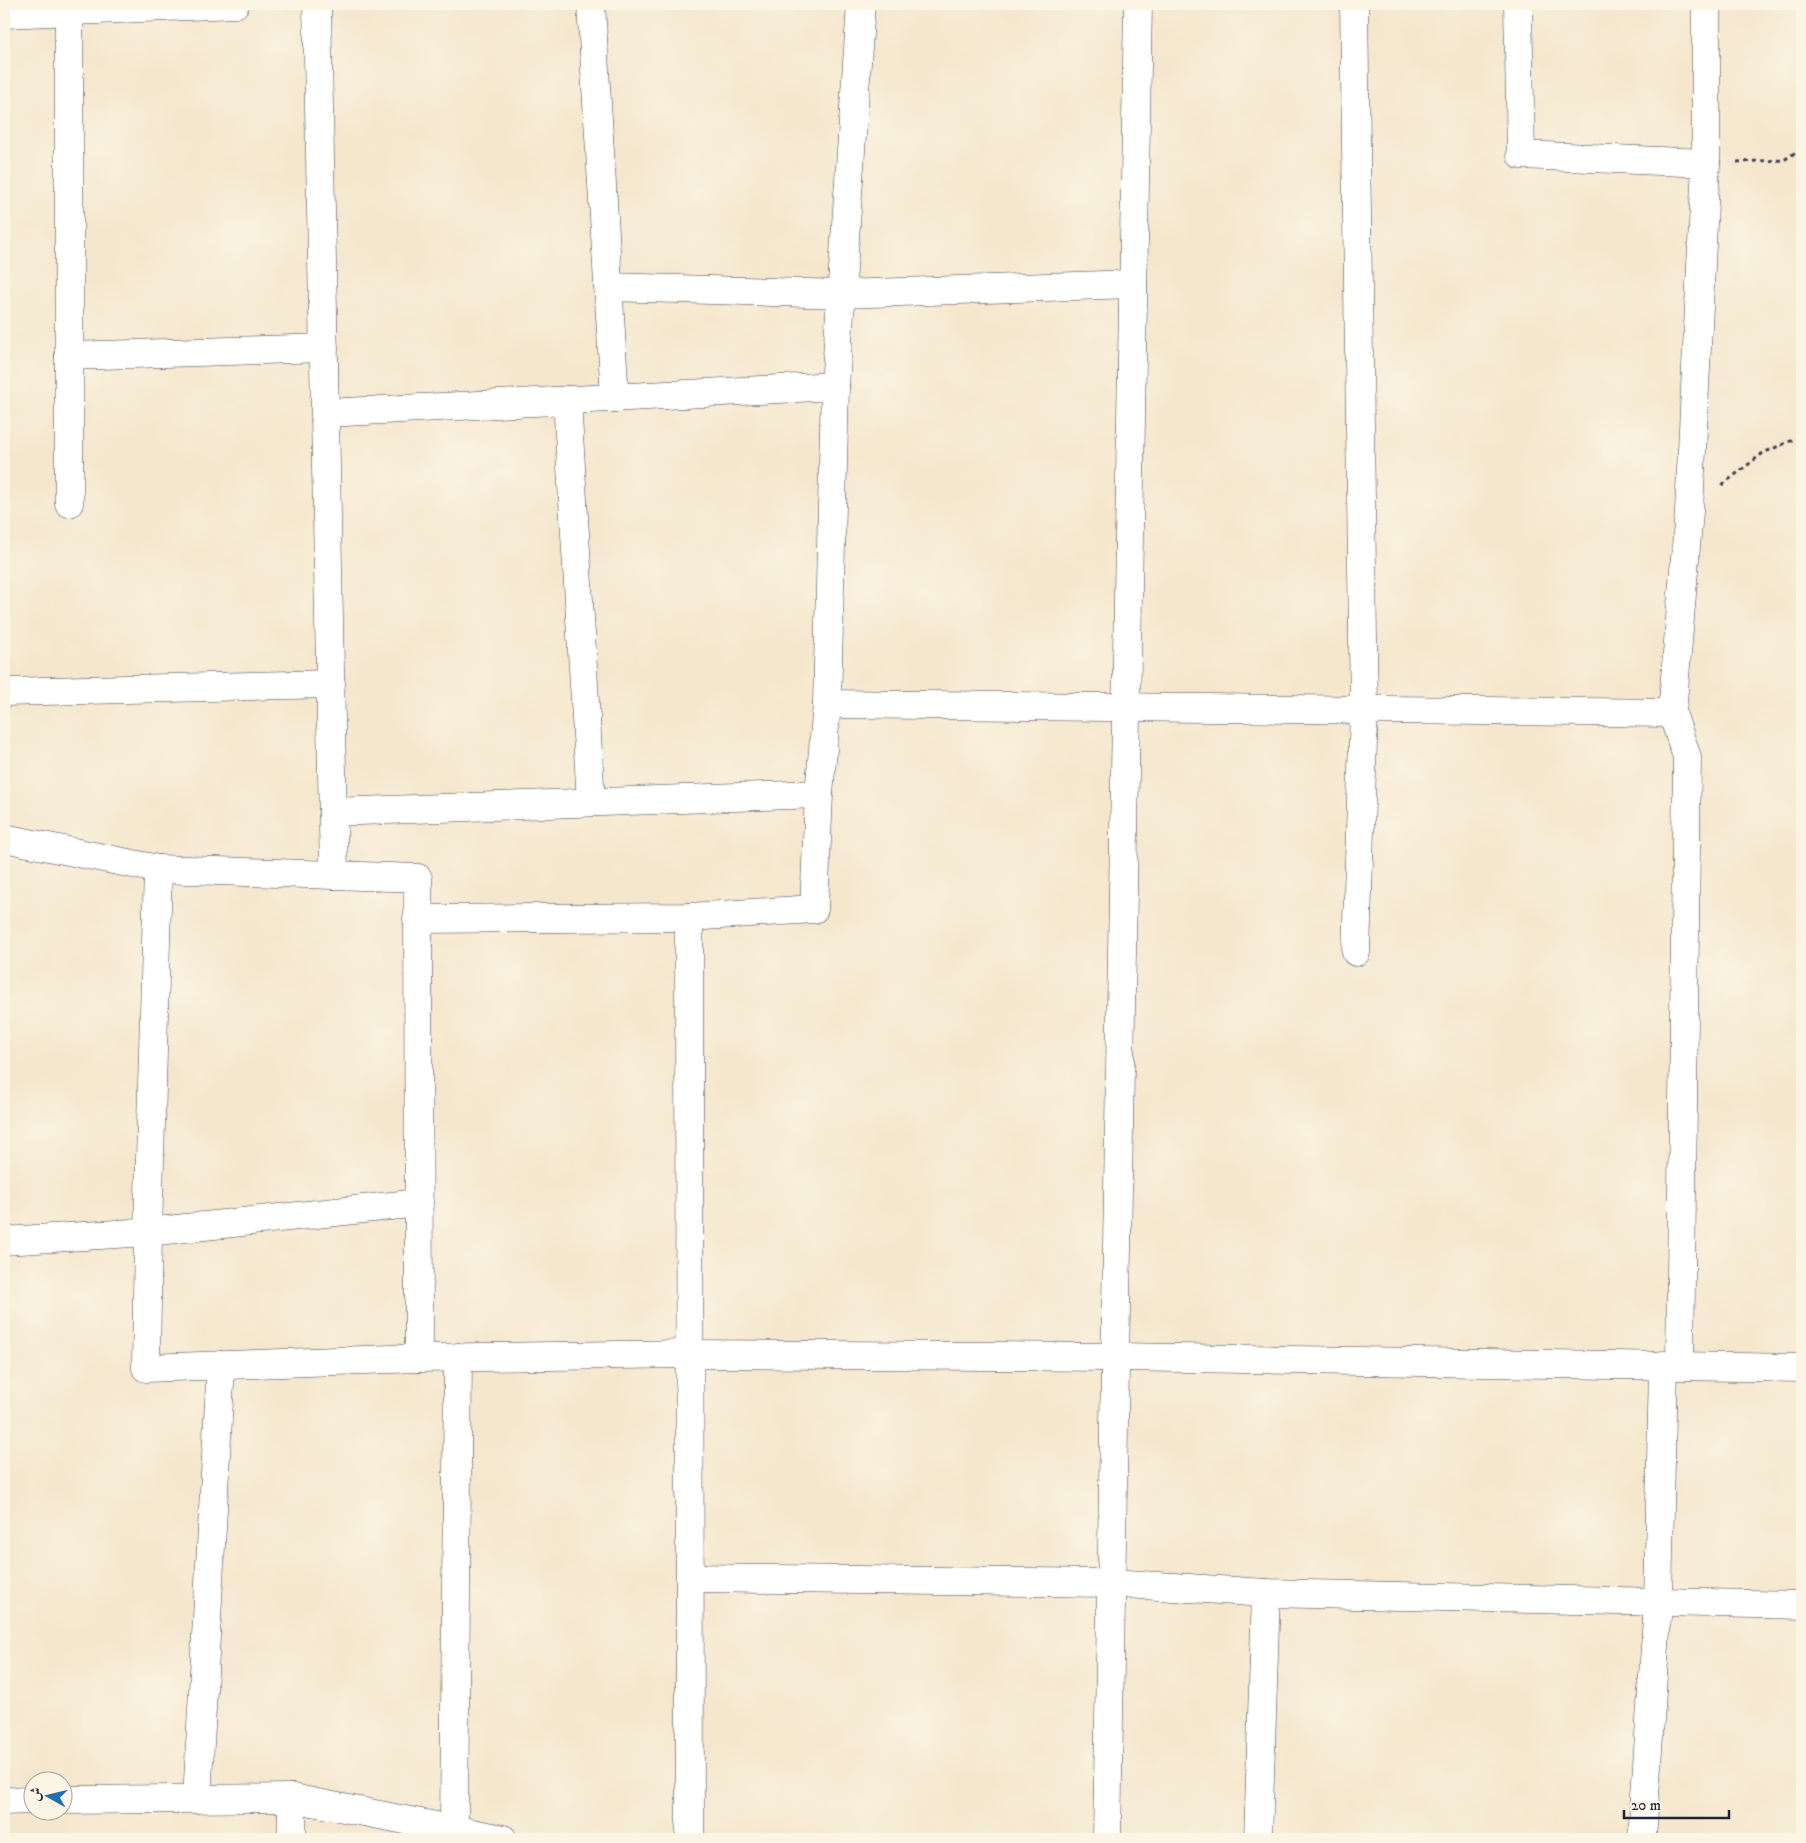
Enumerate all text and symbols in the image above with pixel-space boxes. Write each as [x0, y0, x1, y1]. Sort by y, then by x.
north arrow [22, 1770, 72, 1820]
text: ش [26, 1786, 46, 1802]
scale bar [1624, 1788, 1728, 1820]
text: 20 m [1631, 1796, 1661, 1815]

